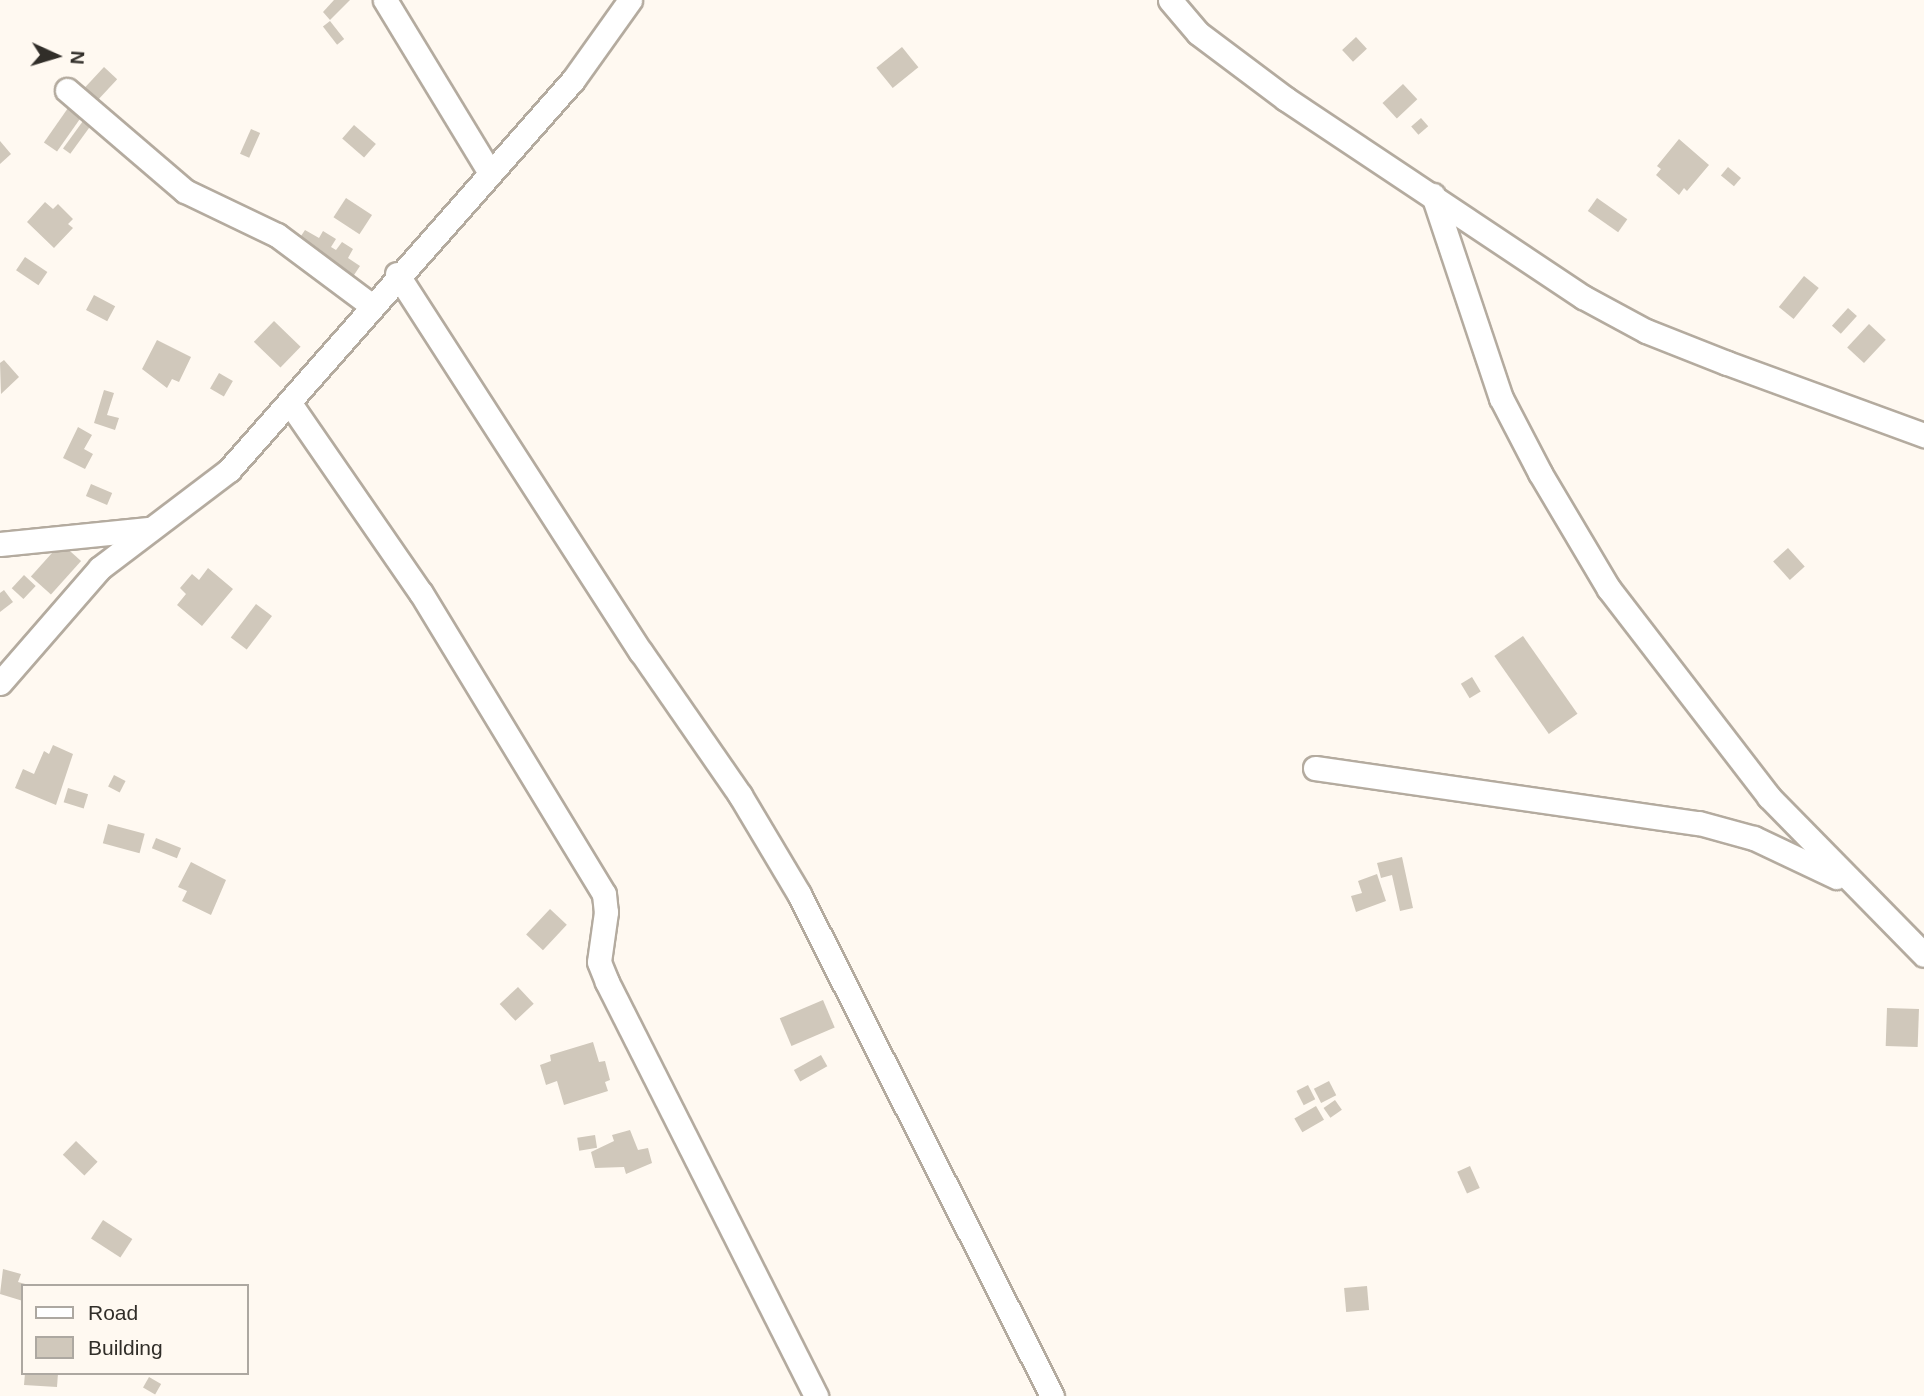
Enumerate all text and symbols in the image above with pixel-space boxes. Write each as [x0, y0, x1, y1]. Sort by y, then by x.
north arrow [21, 21, 91, 91]
text: N [66, 50, 88, 65]
legend [21, 1284, 248, 1375]
text: Road [88, 1301, 138, 1324]
text: Building [88, 1336, 163, 1359]

